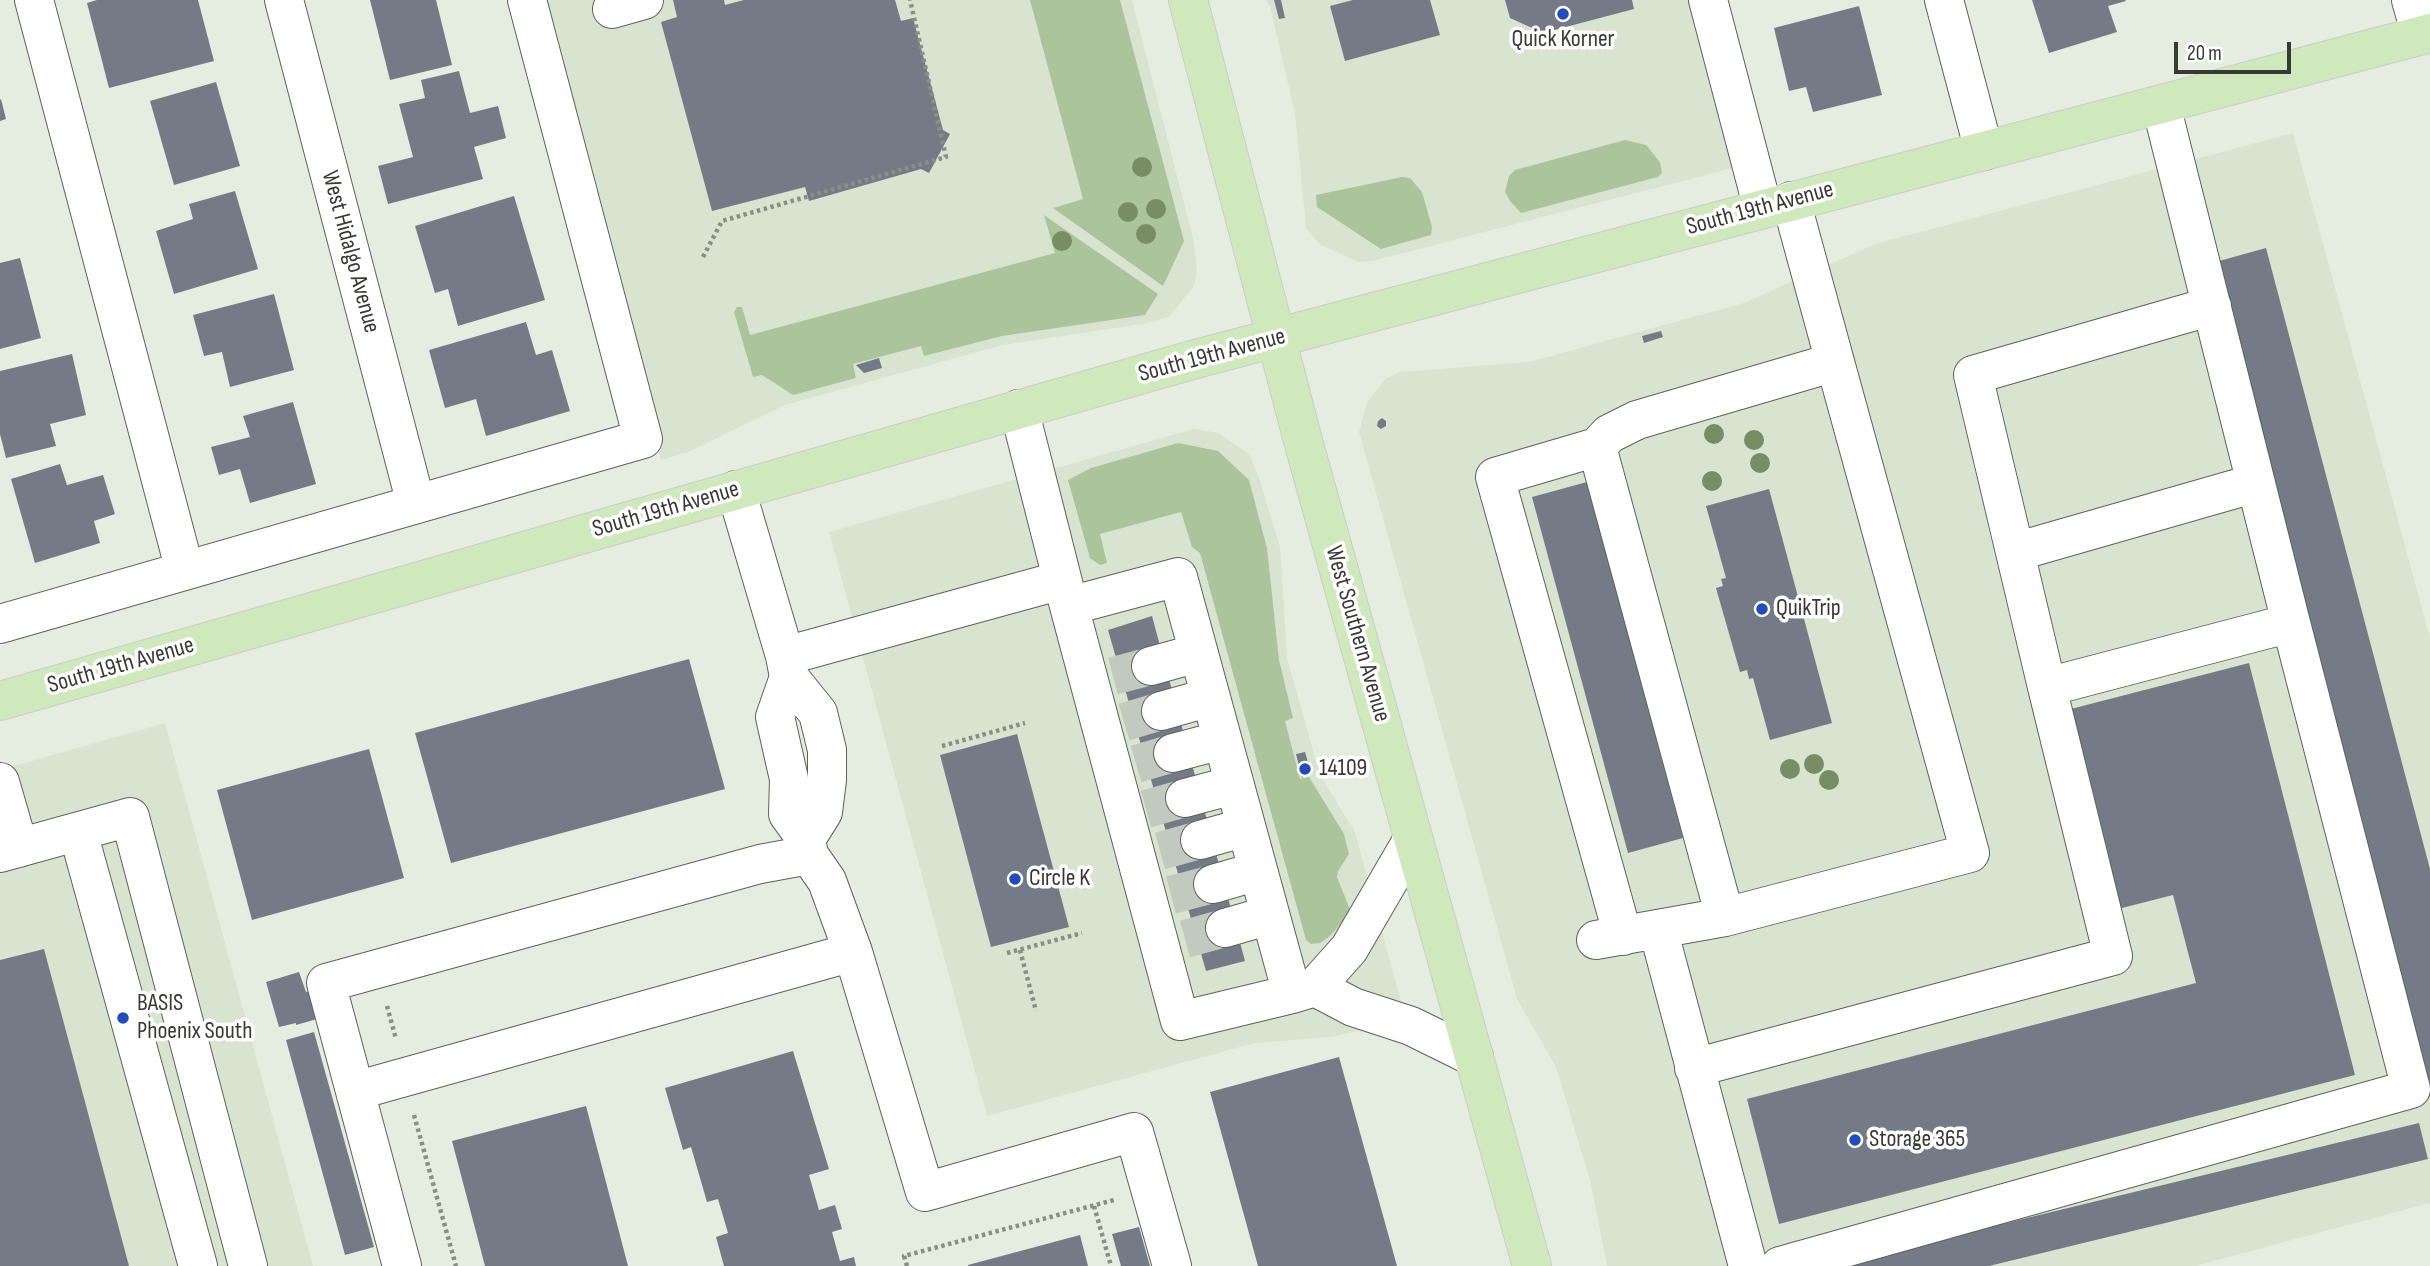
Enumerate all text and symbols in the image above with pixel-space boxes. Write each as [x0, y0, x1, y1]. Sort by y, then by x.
marker: Quick Korner [1555, 6, 1571, 22]
place label: Quick Korner [1511, 26, 1615, 54]
scale bar [2178, 28, 2295, 72]
text: 20 m [2187, 41, 2222, 66]
street label: West Hidalgo Avenue [314, 168, 386, 336]
street label: South 19th Avenue [1683, 176, 1837, 242]
street label: South 19th Avenue [1135, 323, 1289, 389]
street label: South 19th Avenue [589, 475, 743, 545]
street label: West Southern Avenue [1318, 543, 1396, 725]
place label: QuikTrip [1776, 595, 1841, 623]
marker: QuikTrip [1754, 601, 1770, 617]
street label: South 19th Avenue [44, 631, 198, 701]
place label: 14109 [1319, 755, 1367, 783]
marker: 14109 [1297, 761, 1313, 777]
place label: Circle K [1029, 865, 1090, 893]
marker: Circle K [1007, 871, 1023, 887]
place label: BASIS Phoenix South [137, 990, 252, 1046]
marker: BASIS Phoenix South [115, 1010, 131, 1026]
place label: Storage 365 [1869, 1126, 1965, 1154]
marker: Storage 365 [1847, 1132, 1863, 1148]

